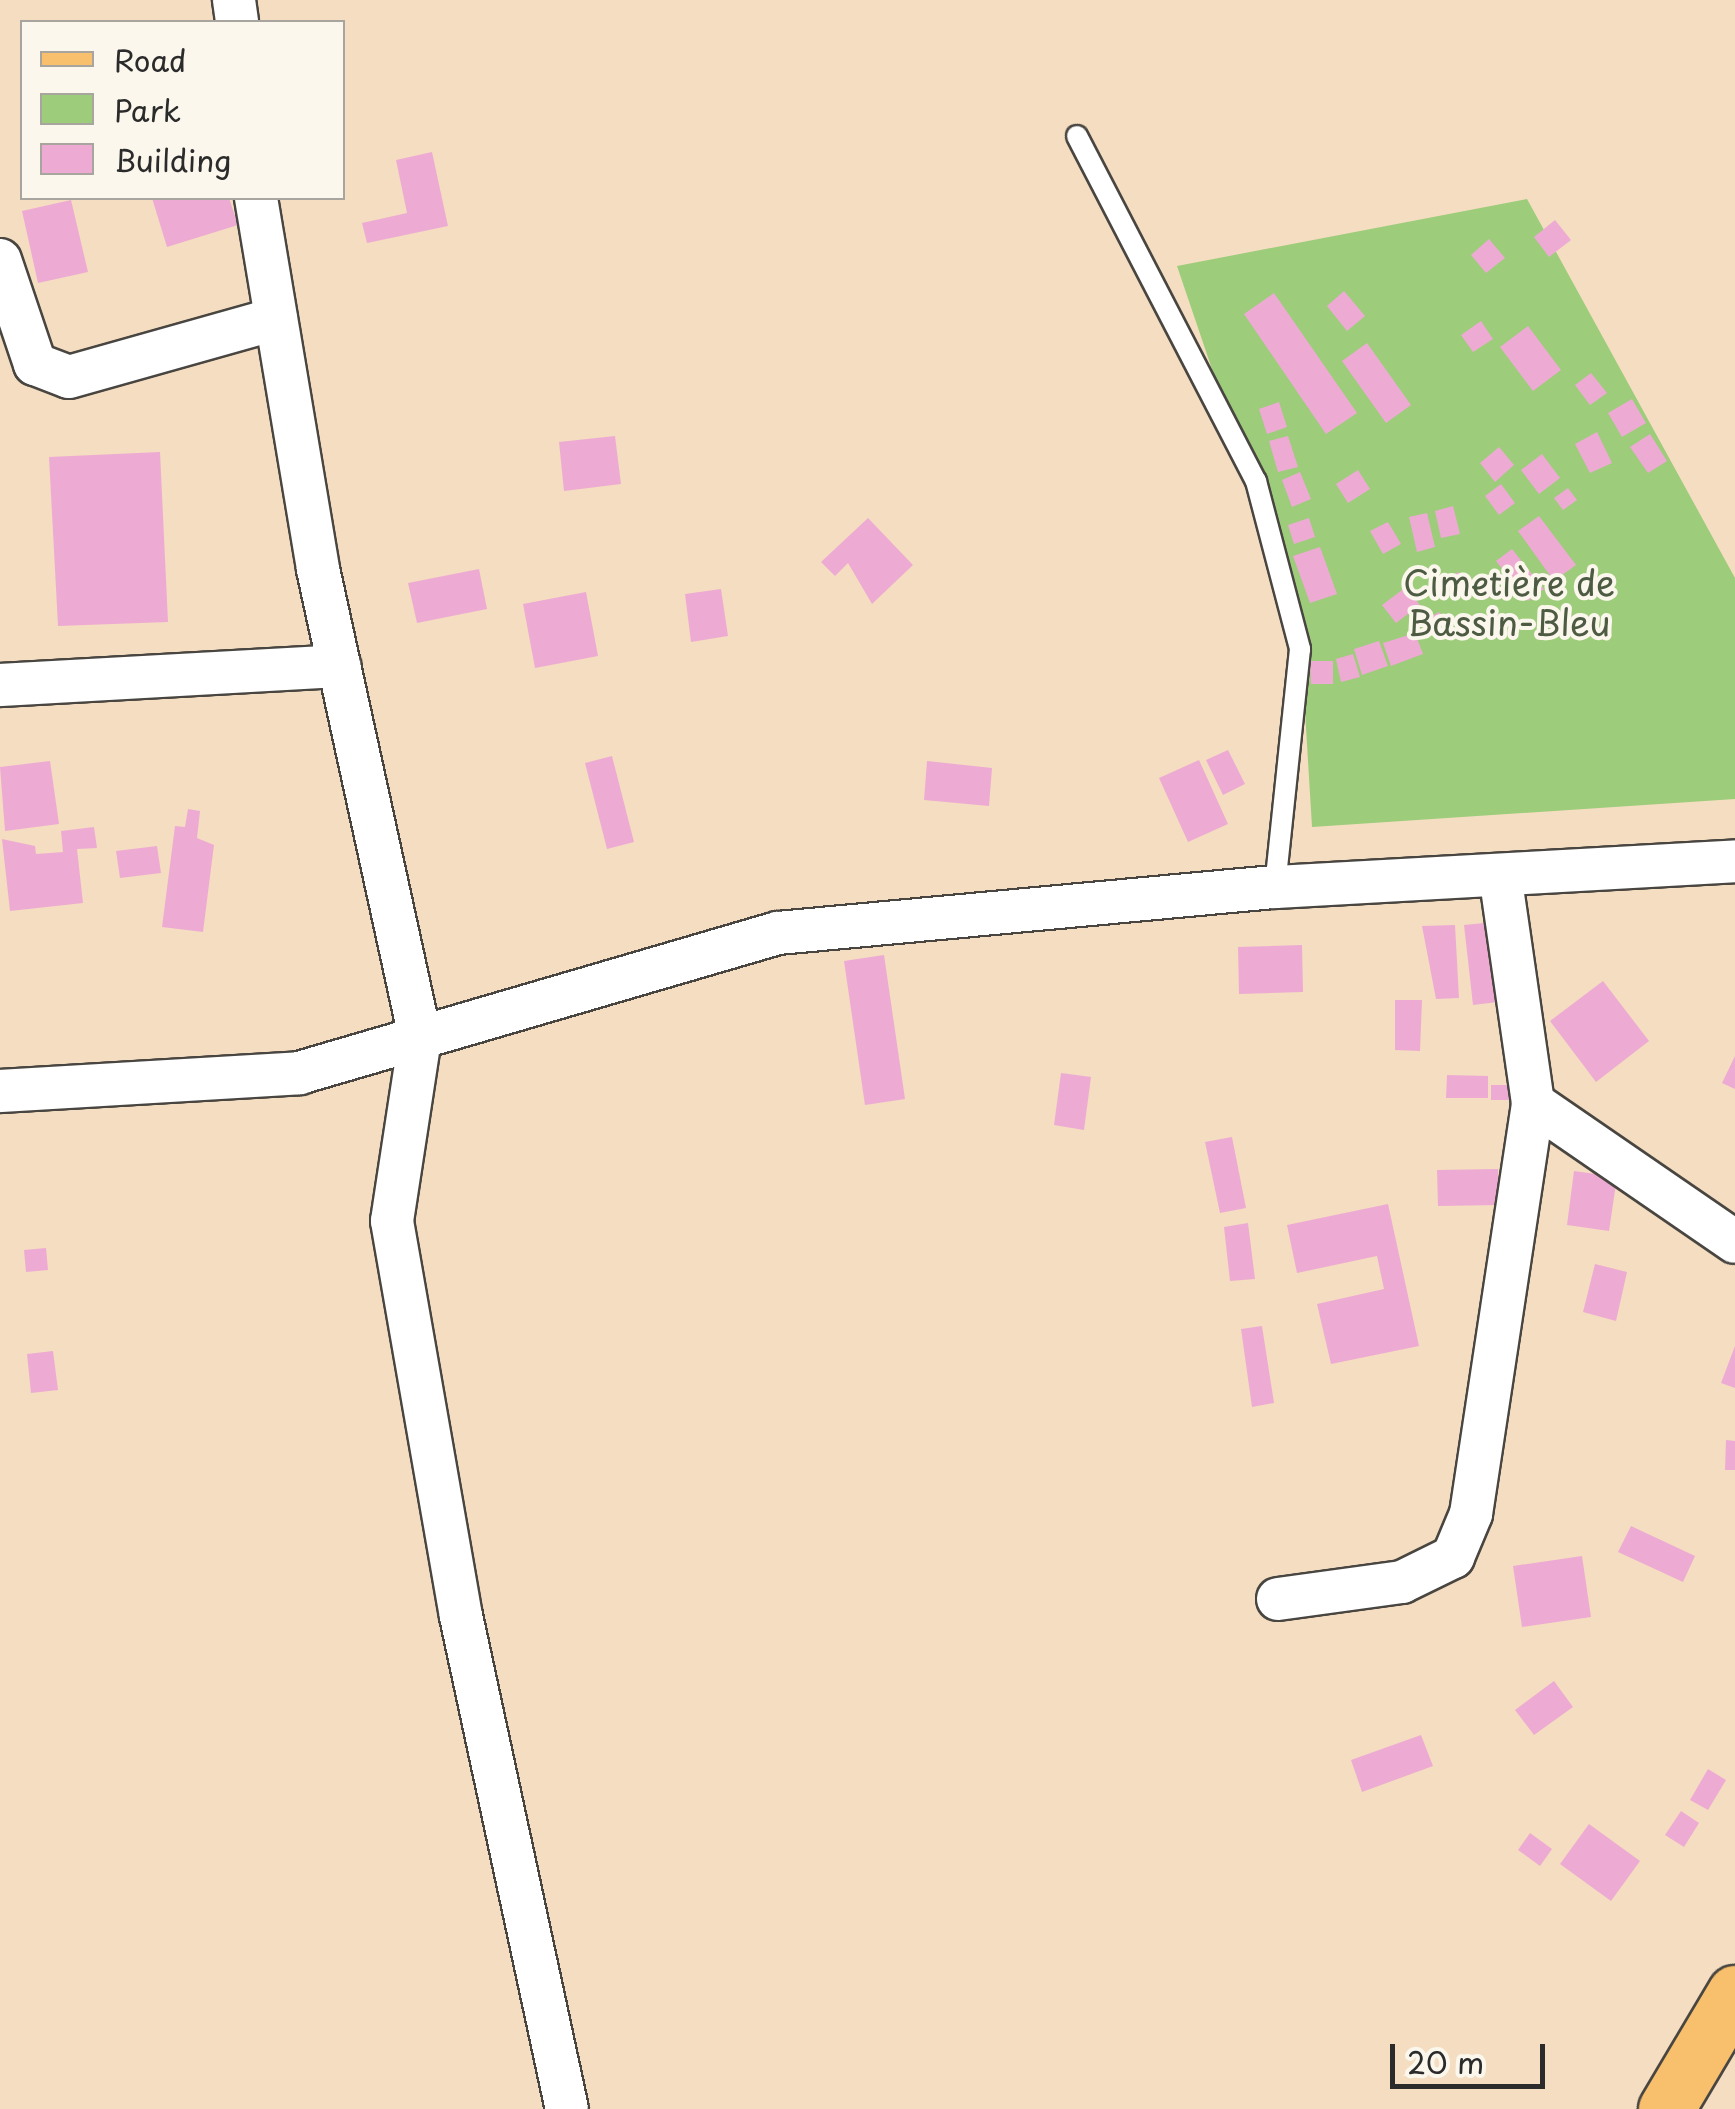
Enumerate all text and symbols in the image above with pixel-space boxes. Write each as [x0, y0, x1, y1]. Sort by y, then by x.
legend [20, 20, 345, 200]
text: Road [114, 37, 187, 82]
text: Park [114, 87, 181, 132]
text: Building [114, 137, 231, 182]
park label: Cimetière de Bassin-Bleu [1403, 561, 1615, 643]
scale bar [1395, 2024, 1550, 2086]
text: 20 m [1407, 2039, 1484, 2084]

